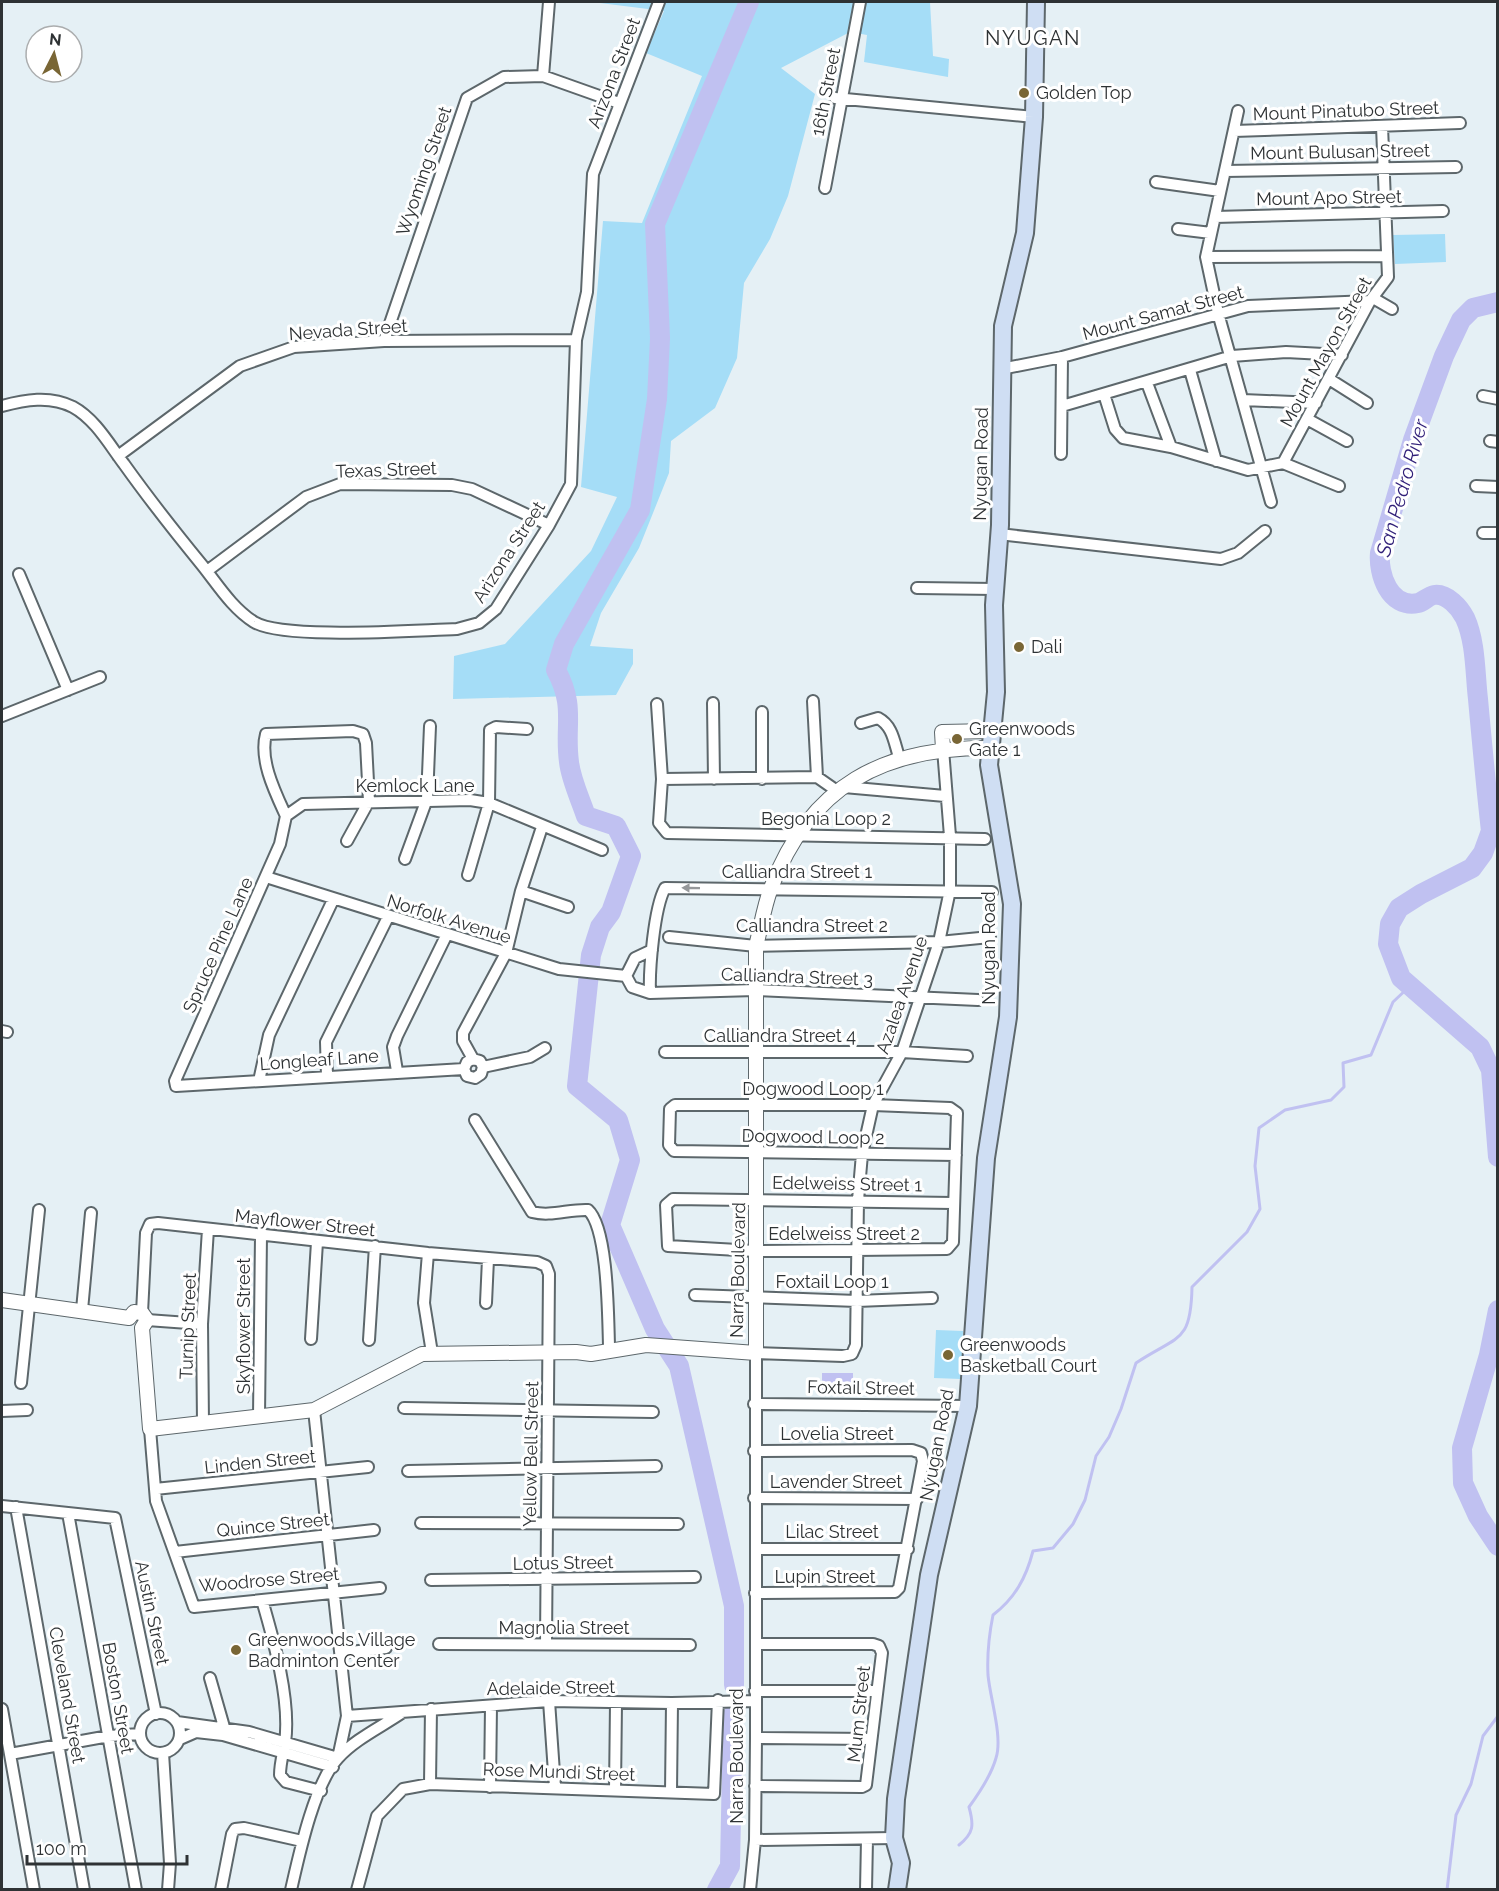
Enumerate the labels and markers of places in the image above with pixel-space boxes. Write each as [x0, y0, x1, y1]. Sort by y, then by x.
place label: Golden Top [1036, 82, 1132, 103]
marker: Golden Top [1017, 86, 1031, 100]
place label: Dali [1031, 636, 1062, 657]
marker: Dali [1012, 640, 1026, 654]
place label: Greenwoods Gate 1 [969, 718, 1075, 760]
marker: Greenwoods Gate 1 [950, 732, 964, 746]
place label: Greenwoods Basketball Court [960, 1334, 1097, 1376]
marker: Greenwoods Basketball Court [941, 1348, 955, 1362]
place label: Greenwoods Village Badminton Center [248, 1629, 416, 1671]
marker: Greenwoods Village Badminton Center [229, 1643, 243, 1657]

